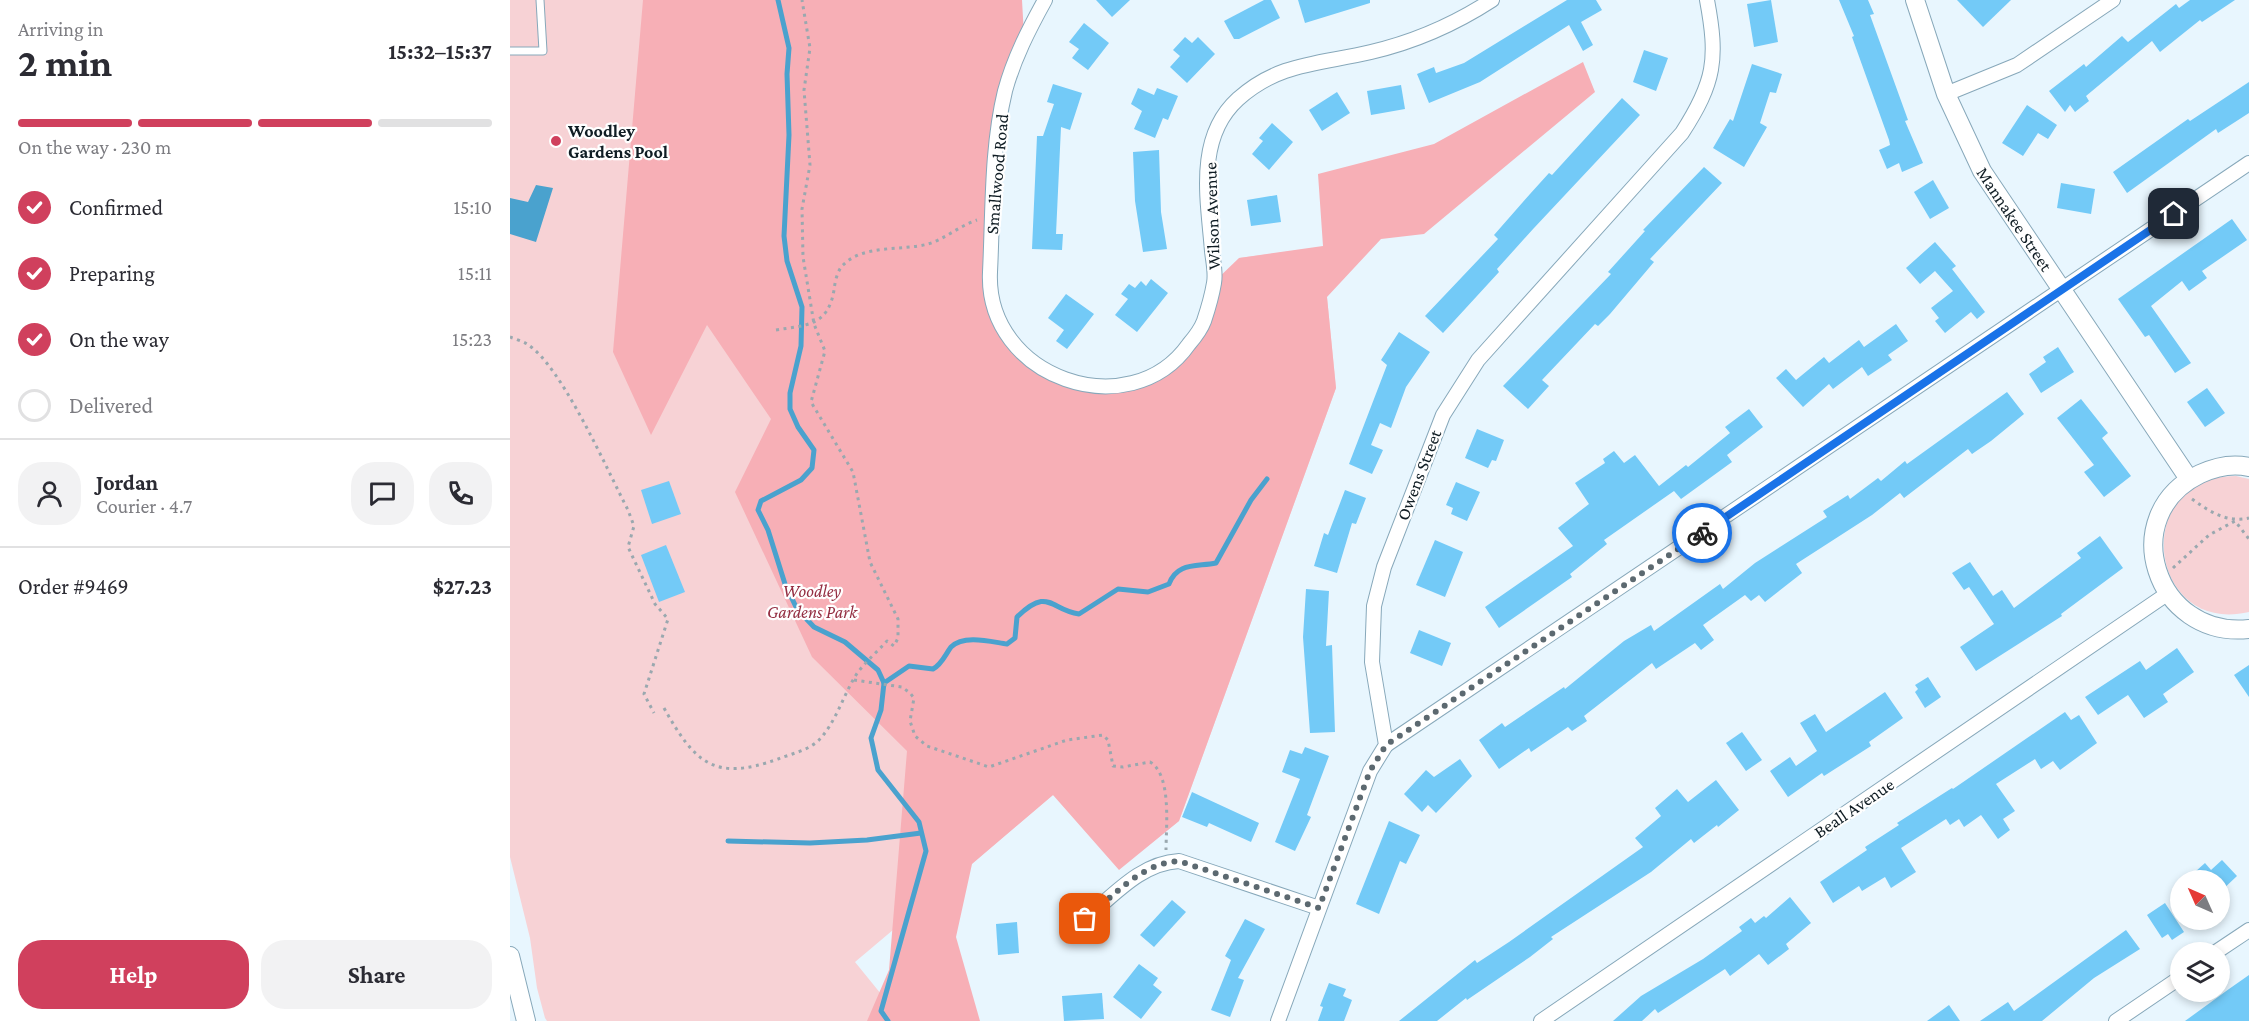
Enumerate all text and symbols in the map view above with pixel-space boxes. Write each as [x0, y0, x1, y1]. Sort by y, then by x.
text: Arriving in [18, 18, 103, 40]
text: 15:32–15:37 [388, 39, 492, 64]
text: 2 min [18, 41, 112, 84]
street label: Smallwood Road [982, 112, 1012, 235]
place label: Woodley Gardens Pool [567, 121, 668, 162]
marker: Woodley Gardens Pool [549, 134, 563, 148]
text: On the way · 230 m [18, 136, 171, 158]
street label: Wilson Avenue [1200, 162, 1224, 270]
street label: Mannakee Street [1972, 163, 2057, 276]
pin [2148, 188, 2199, 239]
icon: check [18, 191, 51, 224]
text: Confirmed [69, 195, 163, 220]
text: 15:10 [453, 196, 492, 218]
icon: home [2157, 197, 2190, 230]
icon: check [18, 257, 51, 290]
text: Preparing [69, 261, 155, 286]
text: 15:11 [458, 262, 492, 284]
icon: check [18, 323, 51, 356]
text: On the way [69, 327, 169, 352]
text: 15:23 [452, 328, 492, 350]
text: Delivered [69, 393, 153, 418]
street label: Owens Street [1393, 426, 1446, 523]
button: person [18, 462, 81, 525]
button: chat [351, 462, 414, 525]
button: phone [429, 462, 492, 525]
text: Jordan [96, 470, 158, 495]
text: Courier · 4.7 [96, 495, 192, 517]
courier [1672, 503, 1732, 563]
icon: bike [1686, 517, 1719, 550]
text: Order #9469 [18, 574, 129, 599]
text: $27.23 [433, 574, 492, 599]
park label: Woodley Gardens Park [767, 581, 858, 622]
street label: Beall Avenue [1810, 774, 1898, 842]
north arrow [2170, 870, 2230, 930]
map controls [2170, 870, 2230, 1002]
pin [1059, 893, 1110, 944]
icon: bag [1068, 902, 1101, 935]
button: Help [18, 940, 249, 1009]
button: Share [261, 940, 492, 1009]
button: layers [2170, 942, 2230, 1002]

